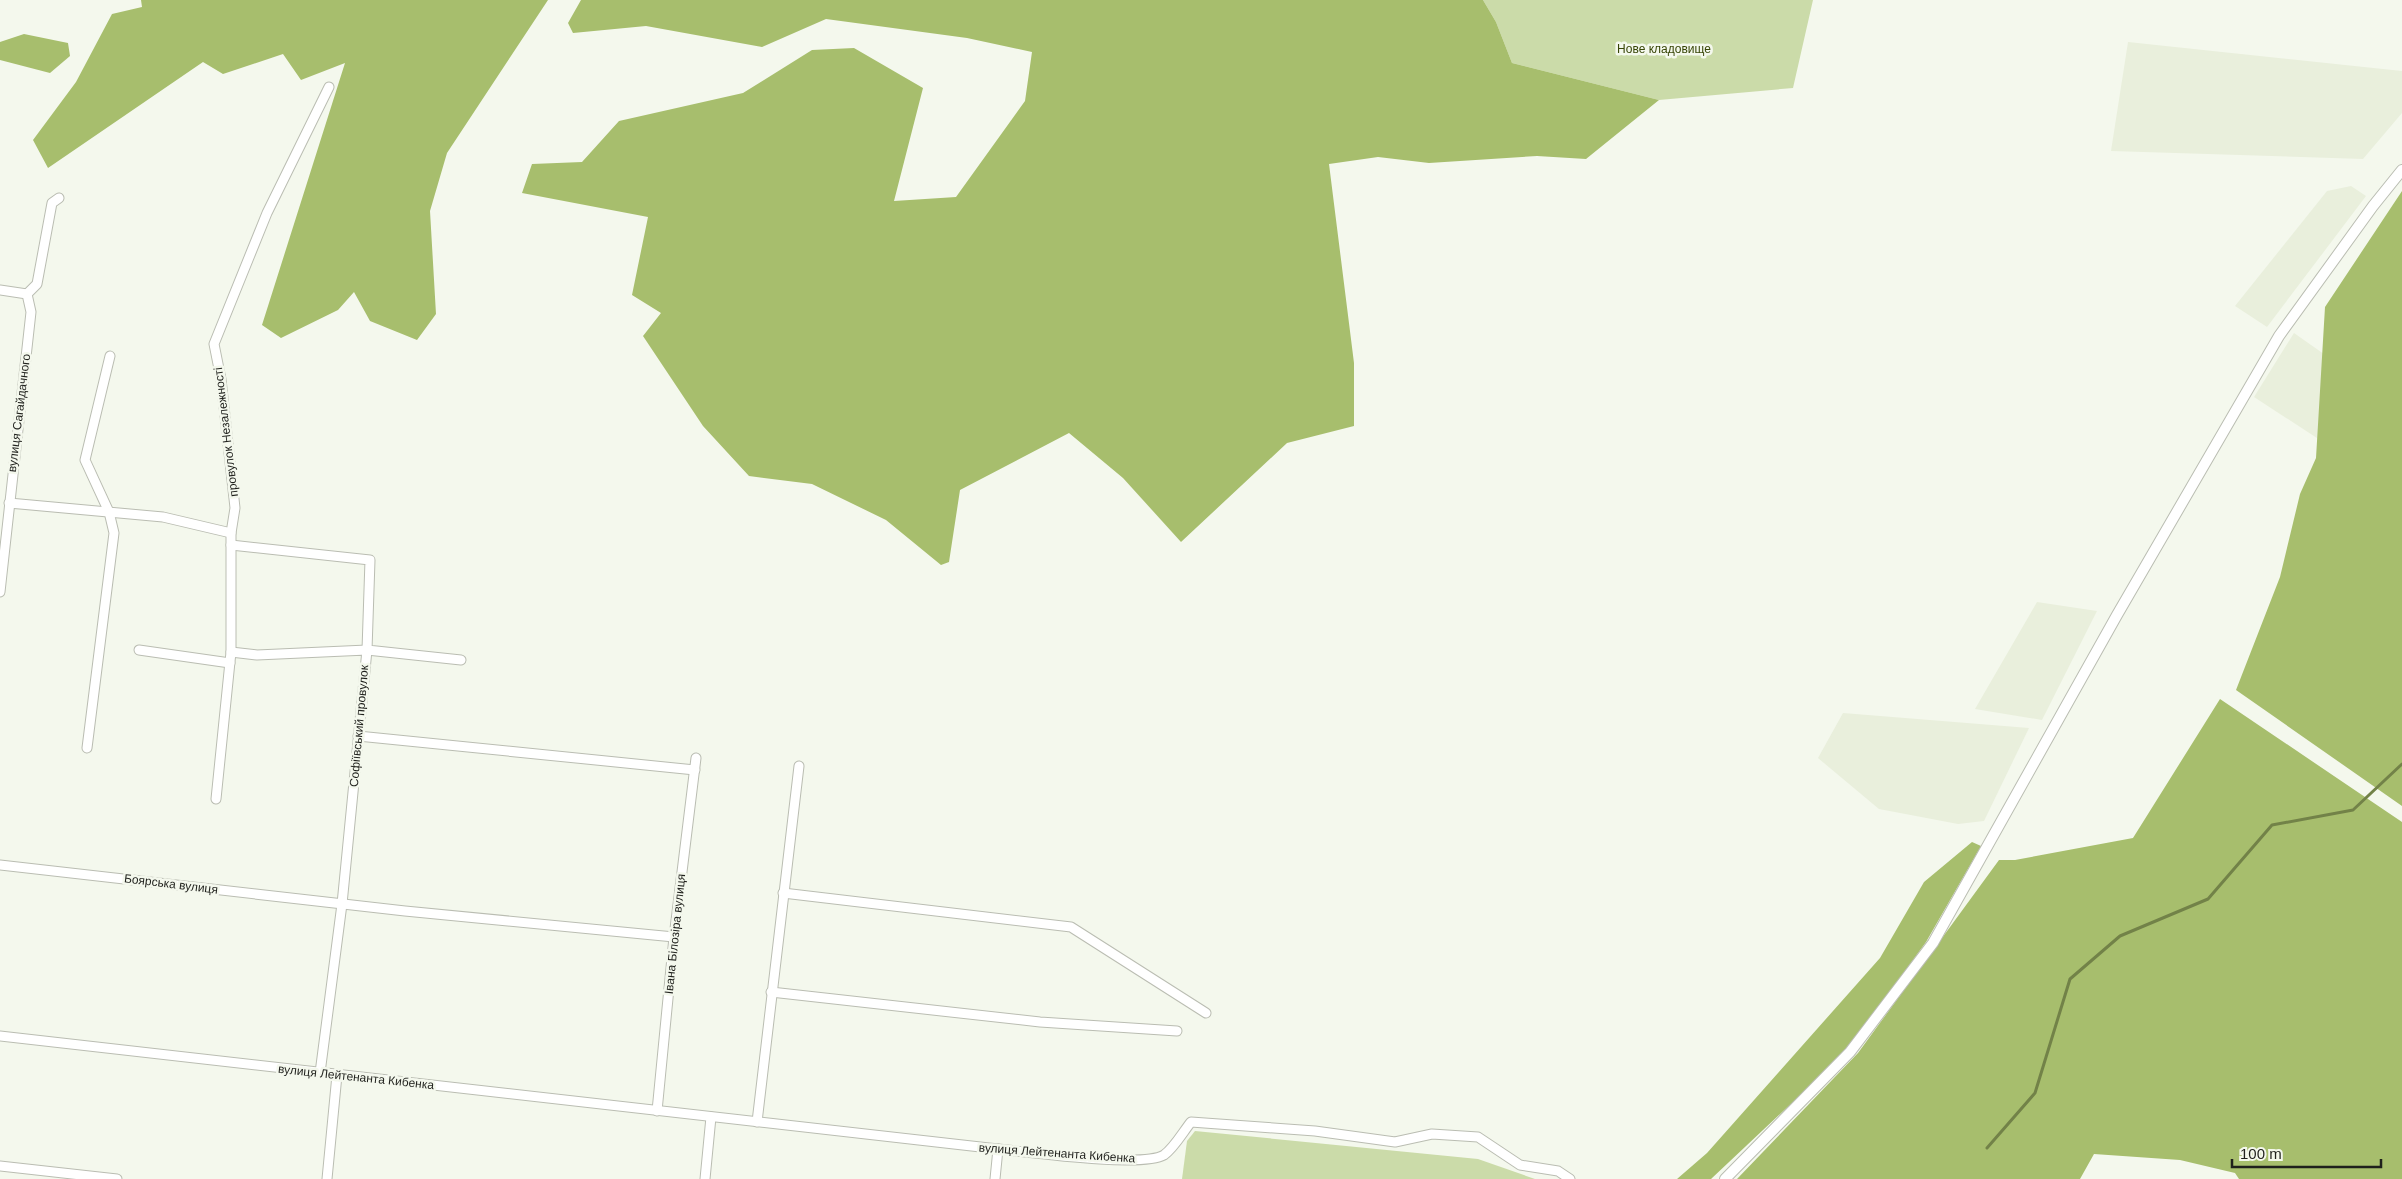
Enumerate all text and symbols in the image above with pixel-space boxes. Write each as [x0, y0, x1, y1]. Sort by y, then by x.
park label: Нове кладовище [1617, 42, 1711, 56]
street label: вулиця Сагайдачного [5, 353, 33, 473]
street label: провулок Незалежності [211, 366, 241, 498]
street label: Софіївський провулок [347, 664, 371, 788]
street label: Боярська вулиця [123, 871, 219, 897]
street label: Івана Білозіра вулиця [662, 873, 688, 995]
street label: вулиця Лейтенанта Кибенка [277, 1062, 435, 1092]
scale bar [2232, 1136, 2381, 1168]
street label: вулиця Лейтенанта Кибенка [978, 1141, 1136, 1165]
text: 100 m [2240, 1145, 2282, 1162]

